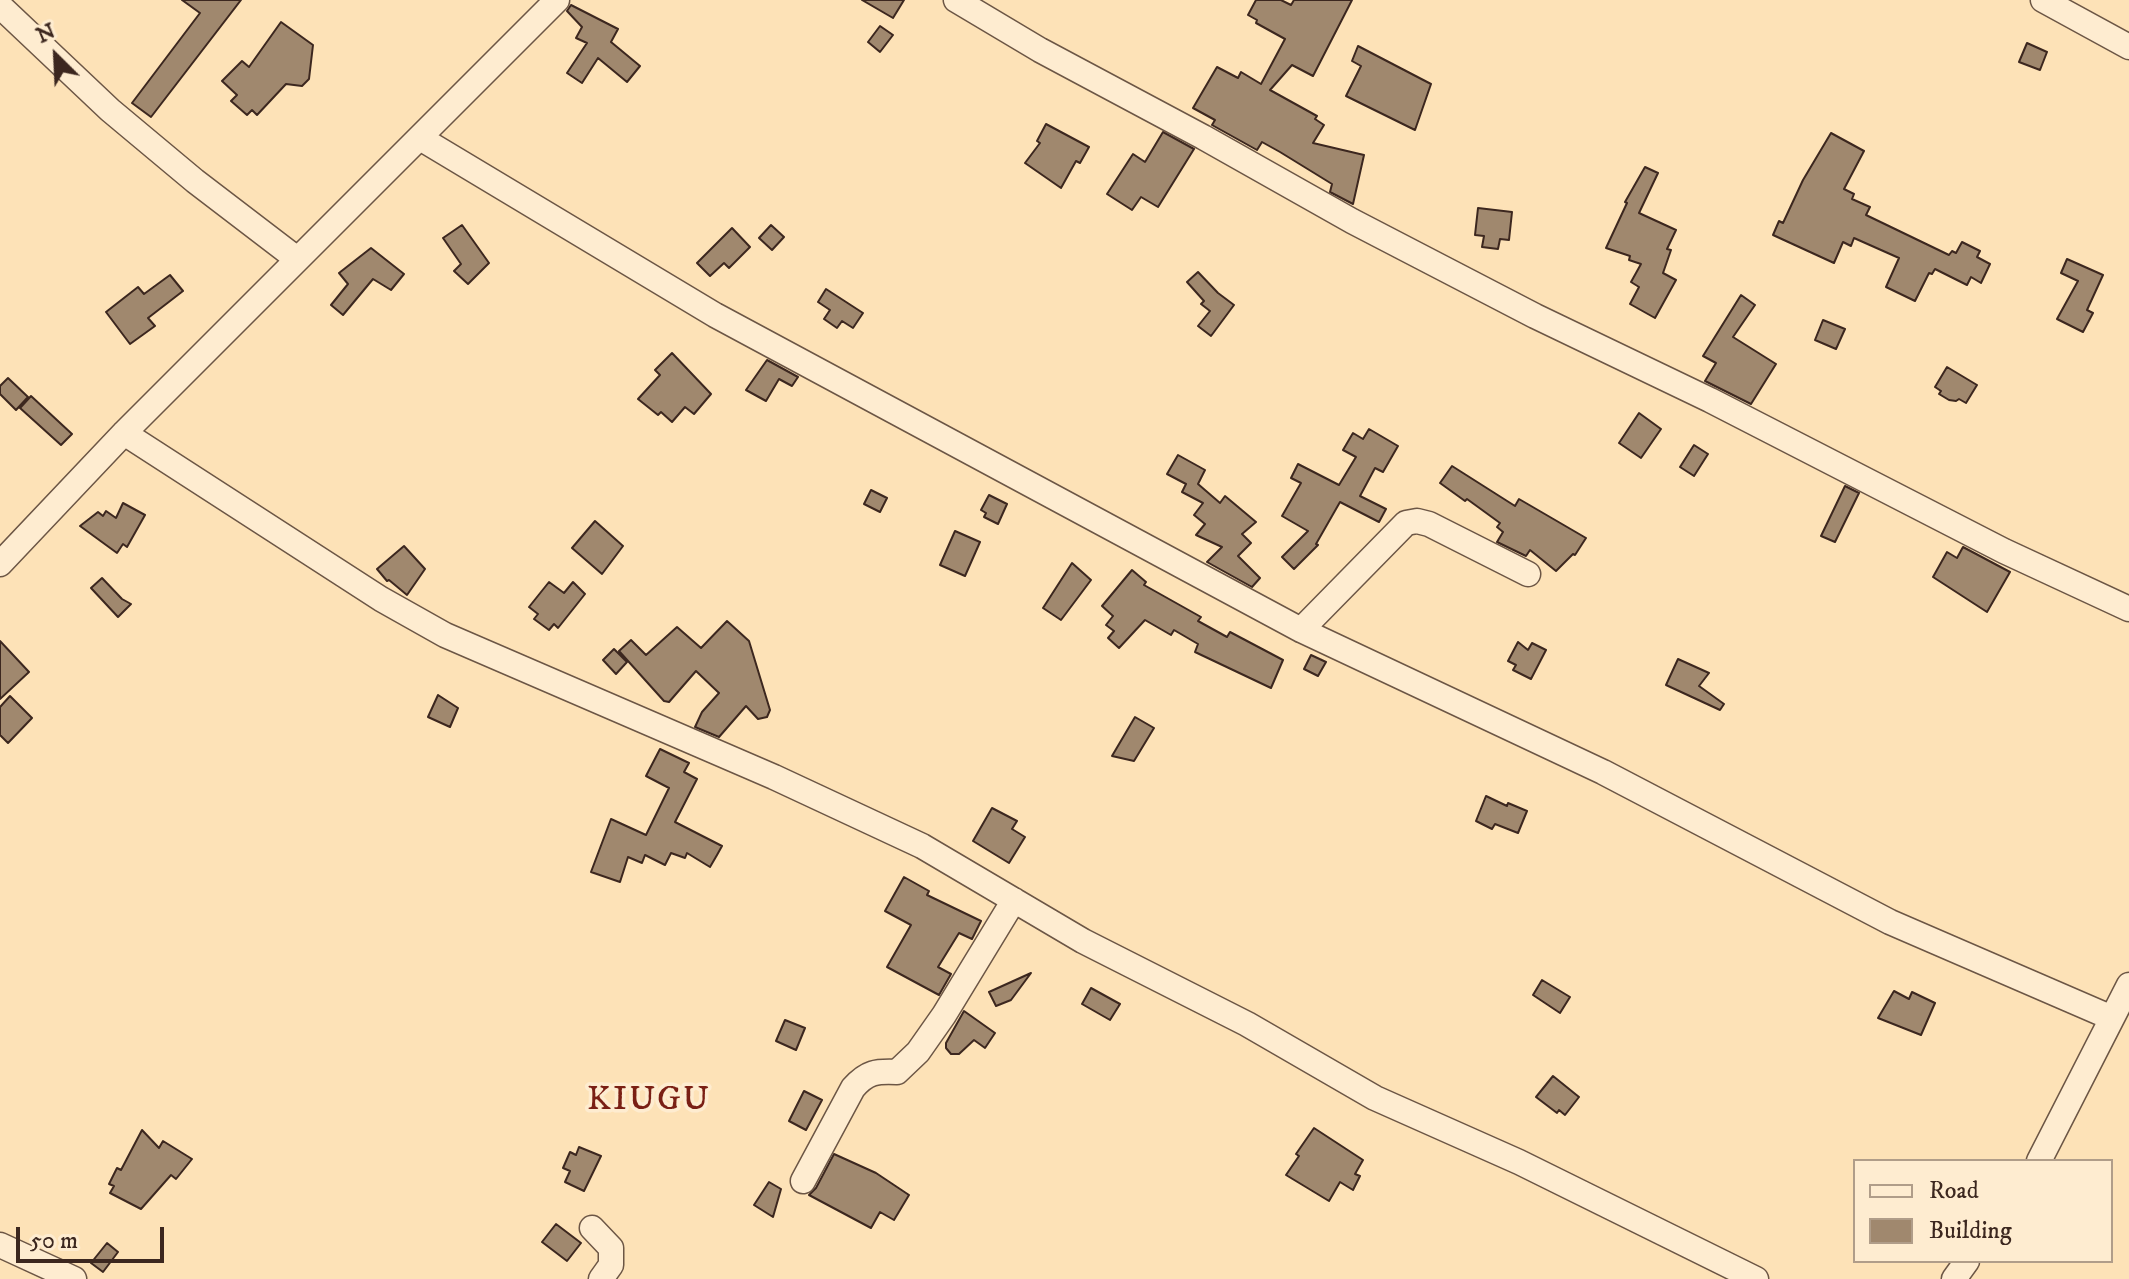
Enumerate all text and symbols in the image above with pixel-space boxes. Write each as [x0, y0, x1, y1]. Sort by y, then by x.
north arrow [16, 16, 96, 96]
text: N [32, 18, 60, 50]
district label: KIUGU [587, 1082, 711, 1122]
legend [1853, 1159, 2113, 1263]
text: Road [1929, 1176, 1979, 1206]
scale bar [20, 1211, 168, 1261]
text: Building [1929, 1216, 2012, 1246]
text: 50 m [30, 1226, 78, 1256]

